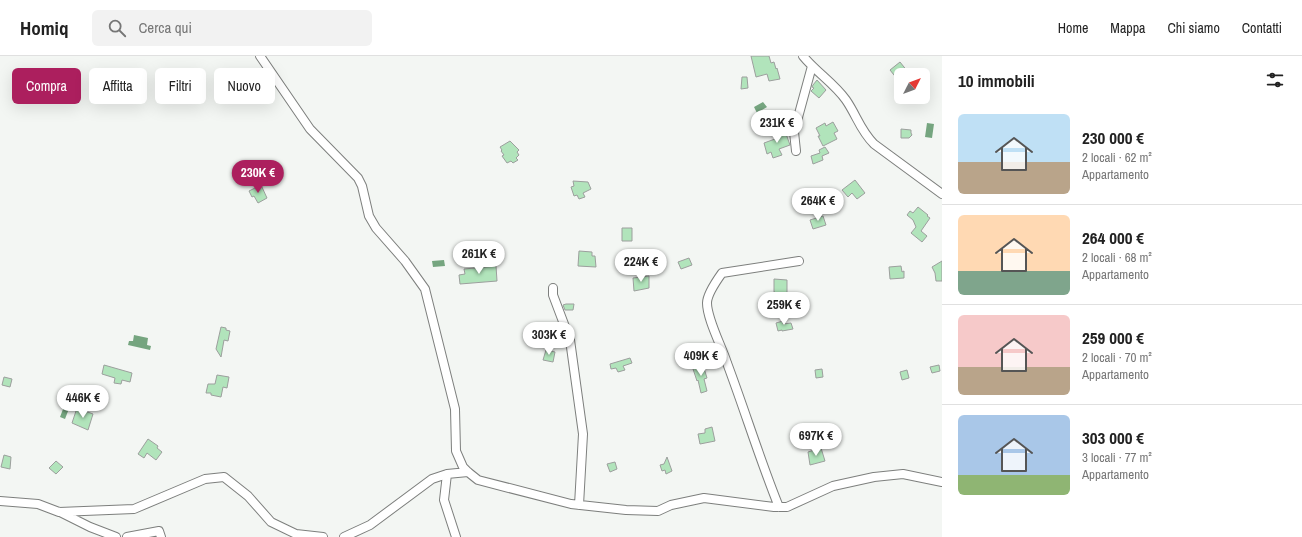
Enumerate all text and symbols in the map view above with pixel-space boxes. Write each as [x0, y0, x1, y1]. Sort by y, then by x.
search box [92, 10, 372, 46]
text: Homiq [20, 15, 68, 41]
icon: search [106, 17, 128, 39]
text: Cerca qui [138, 17, 192, 38]
text: Home [1058, 19, 1088, 37]
text: Mappa [1110, 19, 1145, 37]
text: Chi siamo [1167, 19, 1220, 37]
text: Contatti [1242, 19, 1282, 37]
chip: Compra [12, 68, 81, 104]
chip: Affitta [89, 68, 147, 104]
chip: Filtri [155, 68, 206, 104]
chip: Nuovo [214, 68, 275, 104]
north arrow [894, 68, 930, 104]
map controls [894, 68, 930, 104]
text: 10 immobili [958, 69, 1035, 92]
icon: filters [1264, 69, 1286, 91]
pin: 231K € [744, 110, 810, 144]
text: 231K € [760, 114, 794, 131]
text: 230 000 € [1082, 126, 1144, 149]
icon: home [990, 130, 1038, 178]
text: 2 locali · 62 m² [1082, 149, 1152, 166]
pin: 230K € [225, 160, 291, 194]
text: 230K € [241, 164, 275, 181]
text: Appartamento [1082, 166, 1149, 183]
pin: 264K € [785, 188, 851, 222]
text: 264K € [801, 192, 835, 209]
text: 264 000 € [1082, 226, 1144, 249]
icon: home [990, 231, 1038, 279]
pin: 261K € [446, 241, 512, 275]
text: 261K € [462, 245, 496, 262]
pin: 224K € [608, 249, 674, 283]
text: 2 locali · 68 m² [1082, 249, 1152, 266]
text: 224K € [624, 253, 658, 270]
text: Appartamento [1082, 266, 1149, 283]
pin: 259K € [751, 292, 817, 326]
text: 259K € [767, 296, 801, 313]
pin: 303K € [516, 322, 582, 356]
text: 303K € [532, 326, 566, 343]
text: 259 000 € [1082, 326, 1144, 349]
icon: home [990, 331, 1038, 379]
pin: 409K € [668, 343, 734, 377]
text: 409K € [684, 347, 718, 364]
text: 2 locali · 70 m² [1082, 349, 1152, 366]
text: Appartamento [1082, 366, 1149, 383]
pin: 446K € [50, 385, 116, 419]
text: 446K € [66, 389, 100, 406]
pin: 697K € [783, 423, 849, 457]
text: 303 000 € [1082, 426, 1144, 449]
text: 697K € [799, 427, 833, 444]
icon: home [990, 431, 1038, 479]
text: 3 locali · 77 m² [1082, 449, 1152, 466]
text: Appartamento [1082, 466, 1149, 483]

